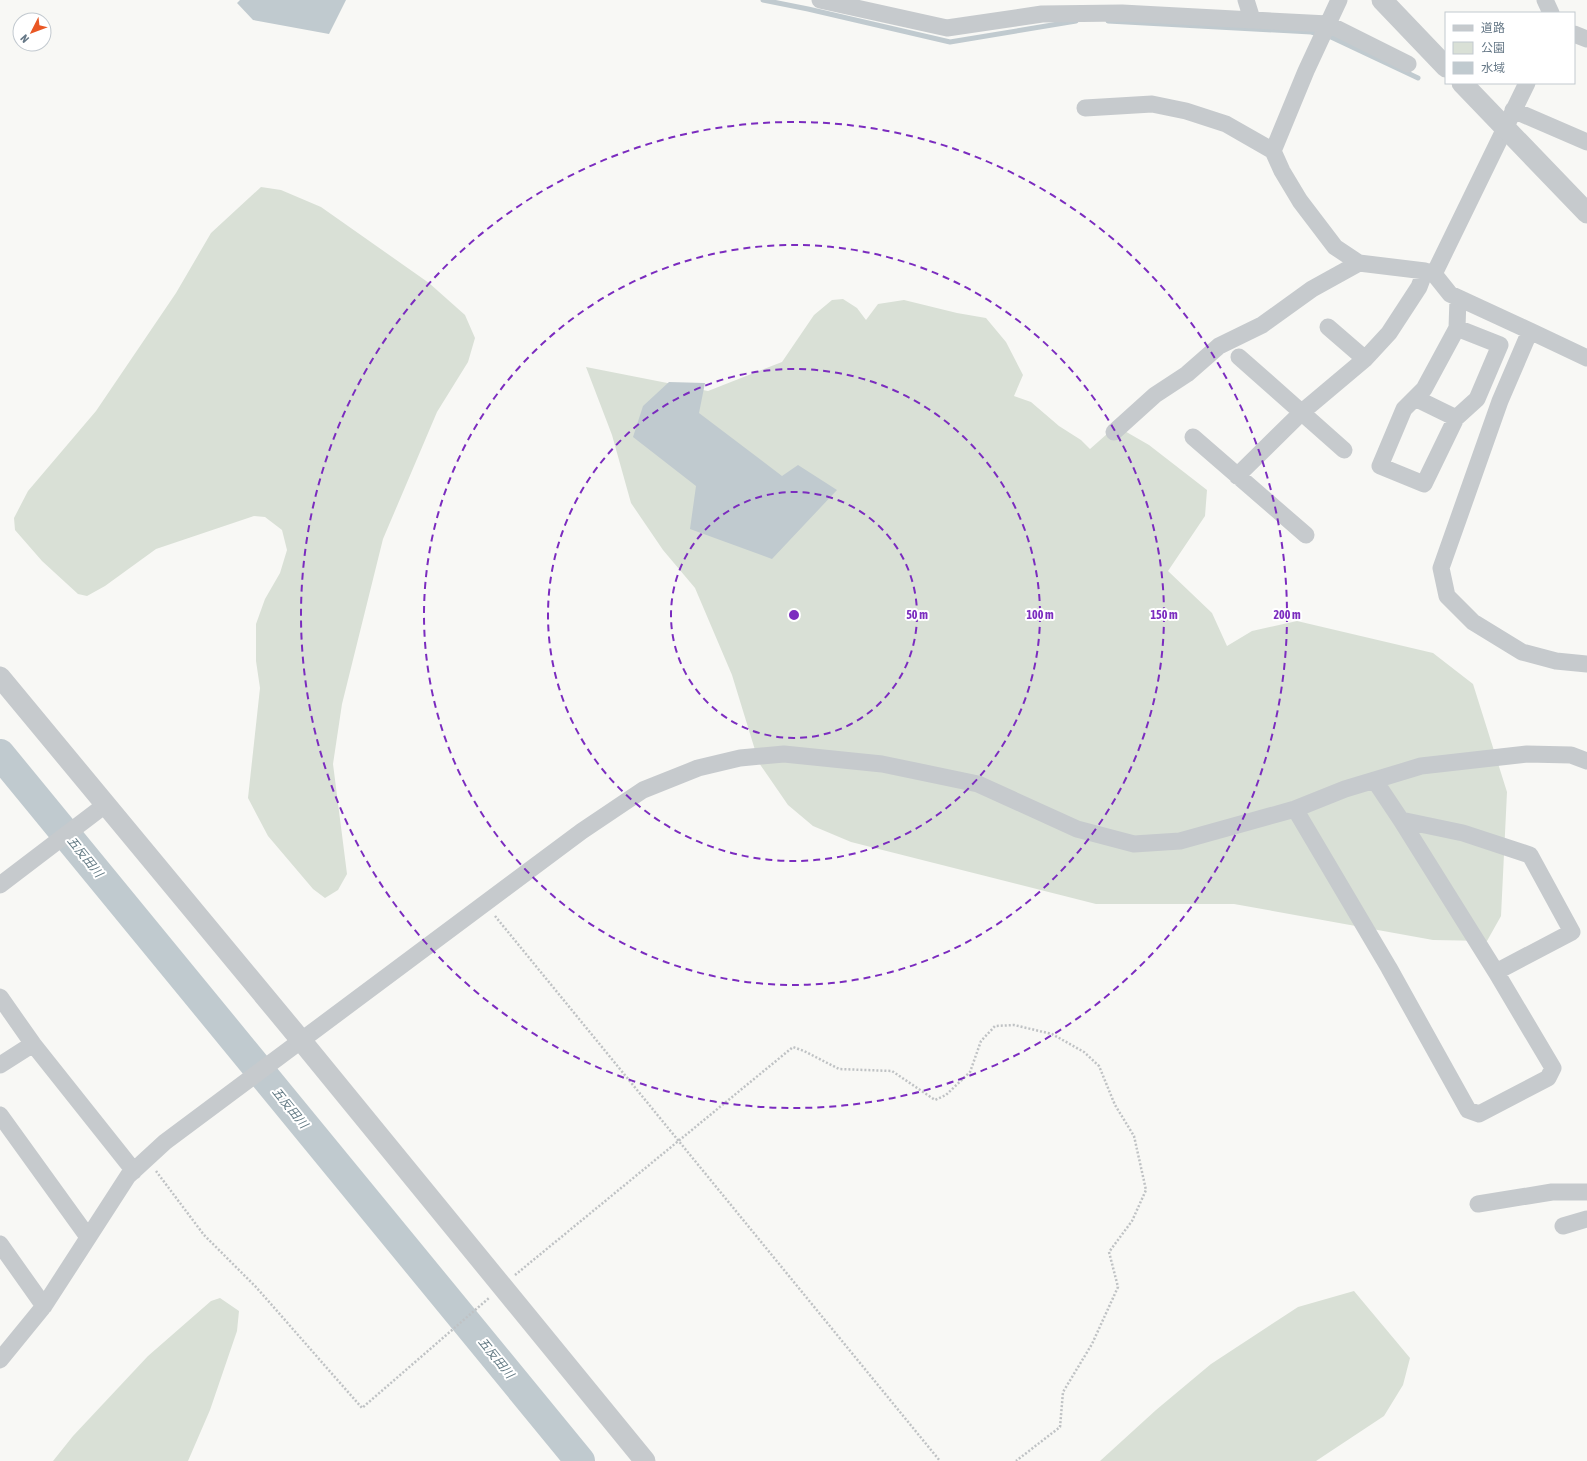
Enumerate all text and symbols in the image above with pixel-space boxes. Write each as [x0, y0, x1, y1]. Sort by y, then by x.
north arrow [12, 12, 52, 52]
legend [1445, 12, 1575, 84]
text: 道路 [1481, 21, 1505, 35]
text: N [18, 32, 31, 45]
text: 公園 [1481, 41, 1505, 55]
text: 水域 [1481, 61, 1505, 75]
centre of rings [787, 608, 801, 622]
text: 50 m [906, 608, 928, 622]
text: 100 m [1026, 608, 1054, 622]
text: 150 m [1150, 608, 1178, 622]
text: 200 m [1273, 608, 1301, 622]
water label: 五反田川 [64, 834, 107, 882]
water label: 五反田川 [269, 1085, 312, 1133]
water label: 五反田川 [475, 1335, 518, 1383]

